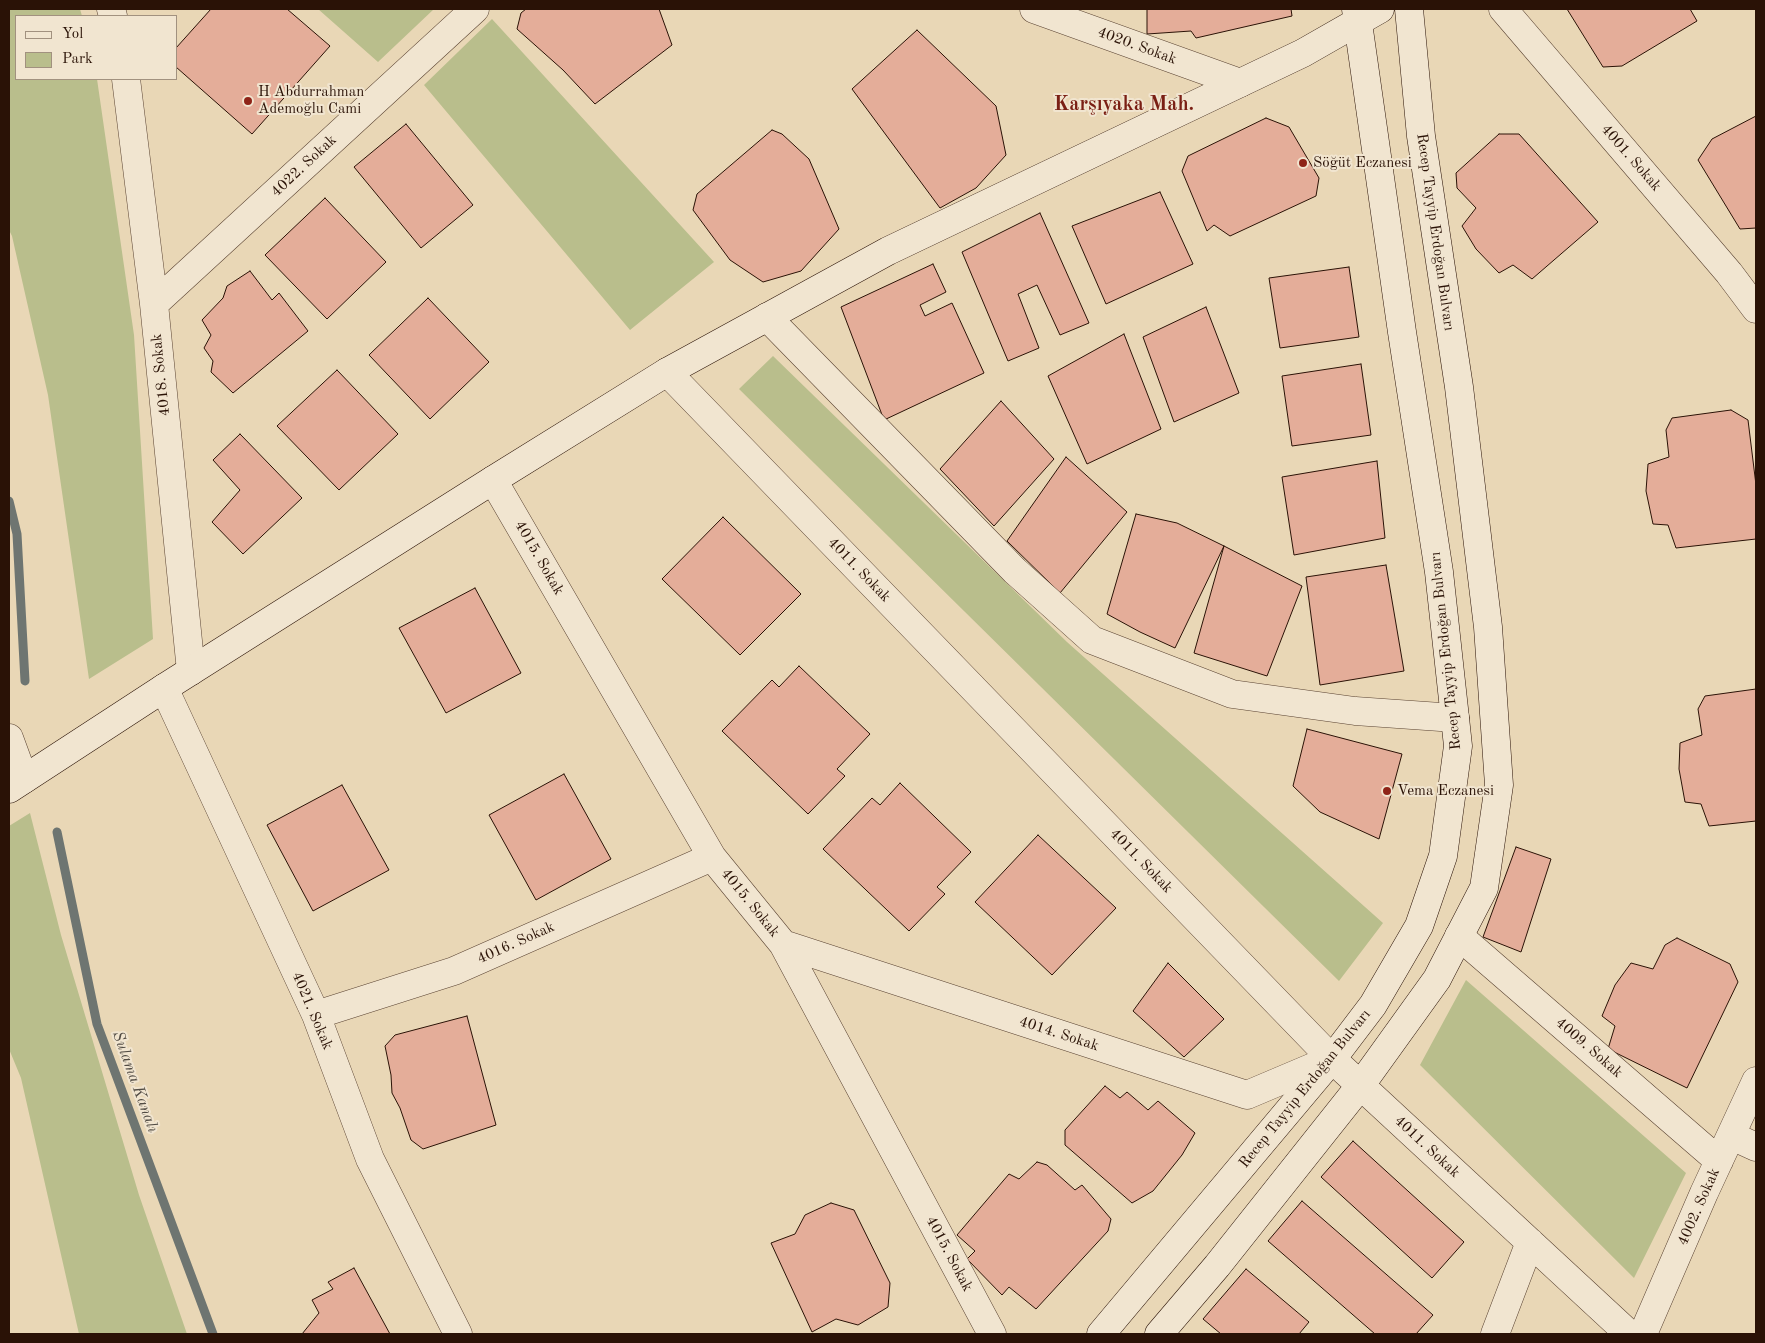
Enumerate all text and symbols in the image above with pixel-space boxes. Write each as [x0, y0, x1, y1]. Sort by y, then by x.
legend [15, 15, 178, 80]
street label: 4020. Sokak [1095, 23, 1179, 69]
text: Yol [62, 27, 83, 42]
text: Park [62, 52, 93, 67]
place label: H Abdurrahman Ademoğlu Cami [258, 83, 364, 118]
district label: Karşıyaka Mah. [1054, 93, 1194, 117]
marker: H Abdurrahman Ademoğlu Cami [242, 95, 254, 107]
street label: 4001. Sokak [1597, 121, 1665, 195]
street label: 4022. Sokak [268, 131, 340, 201]
street label: Recep Tayyip Erdoğan Bulvarı [1412, 132, 1458, 332]
place label: Söğüt Eczanesi [1313, 154, 1412, 172]
marker: Söğüt Eczanesi [1297, 157, 1309, 169]
street label: 4018. Sokak [148, 333, 174, 417]
street label: 4015. Sokak [510, 518, 568, 598]
street label: 4011. Sokak [824, 534, 894, 606]
street label: Recep Tayyip Erdoğan Bulvarı [1427, 551, 1465, 751]
place label: Vema Eczanesi [1397, 782, 1494, 800]
marker: Vema Eczanesi [1381, 785, 1393, 797]
street label: 4011. Sokak [1106, 825, 1176, 897]
street label: 4015. Sokak [717, 865, 783, 941]
street label: 4016. Sokak [474, 918, 558, 968]
street label: 4021. Sokak [288, 969, 336, 1053]
street label: Recep Tayyip Erdoğan Bulvarı [1235, 1006, 1375, 1172]
street label: 4014. Sokak [1017, 1013, 1101, 1055]
street label: 4009. Sokak [1552, 1014, 1626, 1082]
water label: Sulama Kanalı [108, 1029, 162, 1135]
street label: 4011. Sokak [1391, 1112, 1463, 1182]
street label: 4002. Sokak [1674, 1165, 1724, 1249]
street label: 4015. Sokak [922, 1213, 976, 1295]

